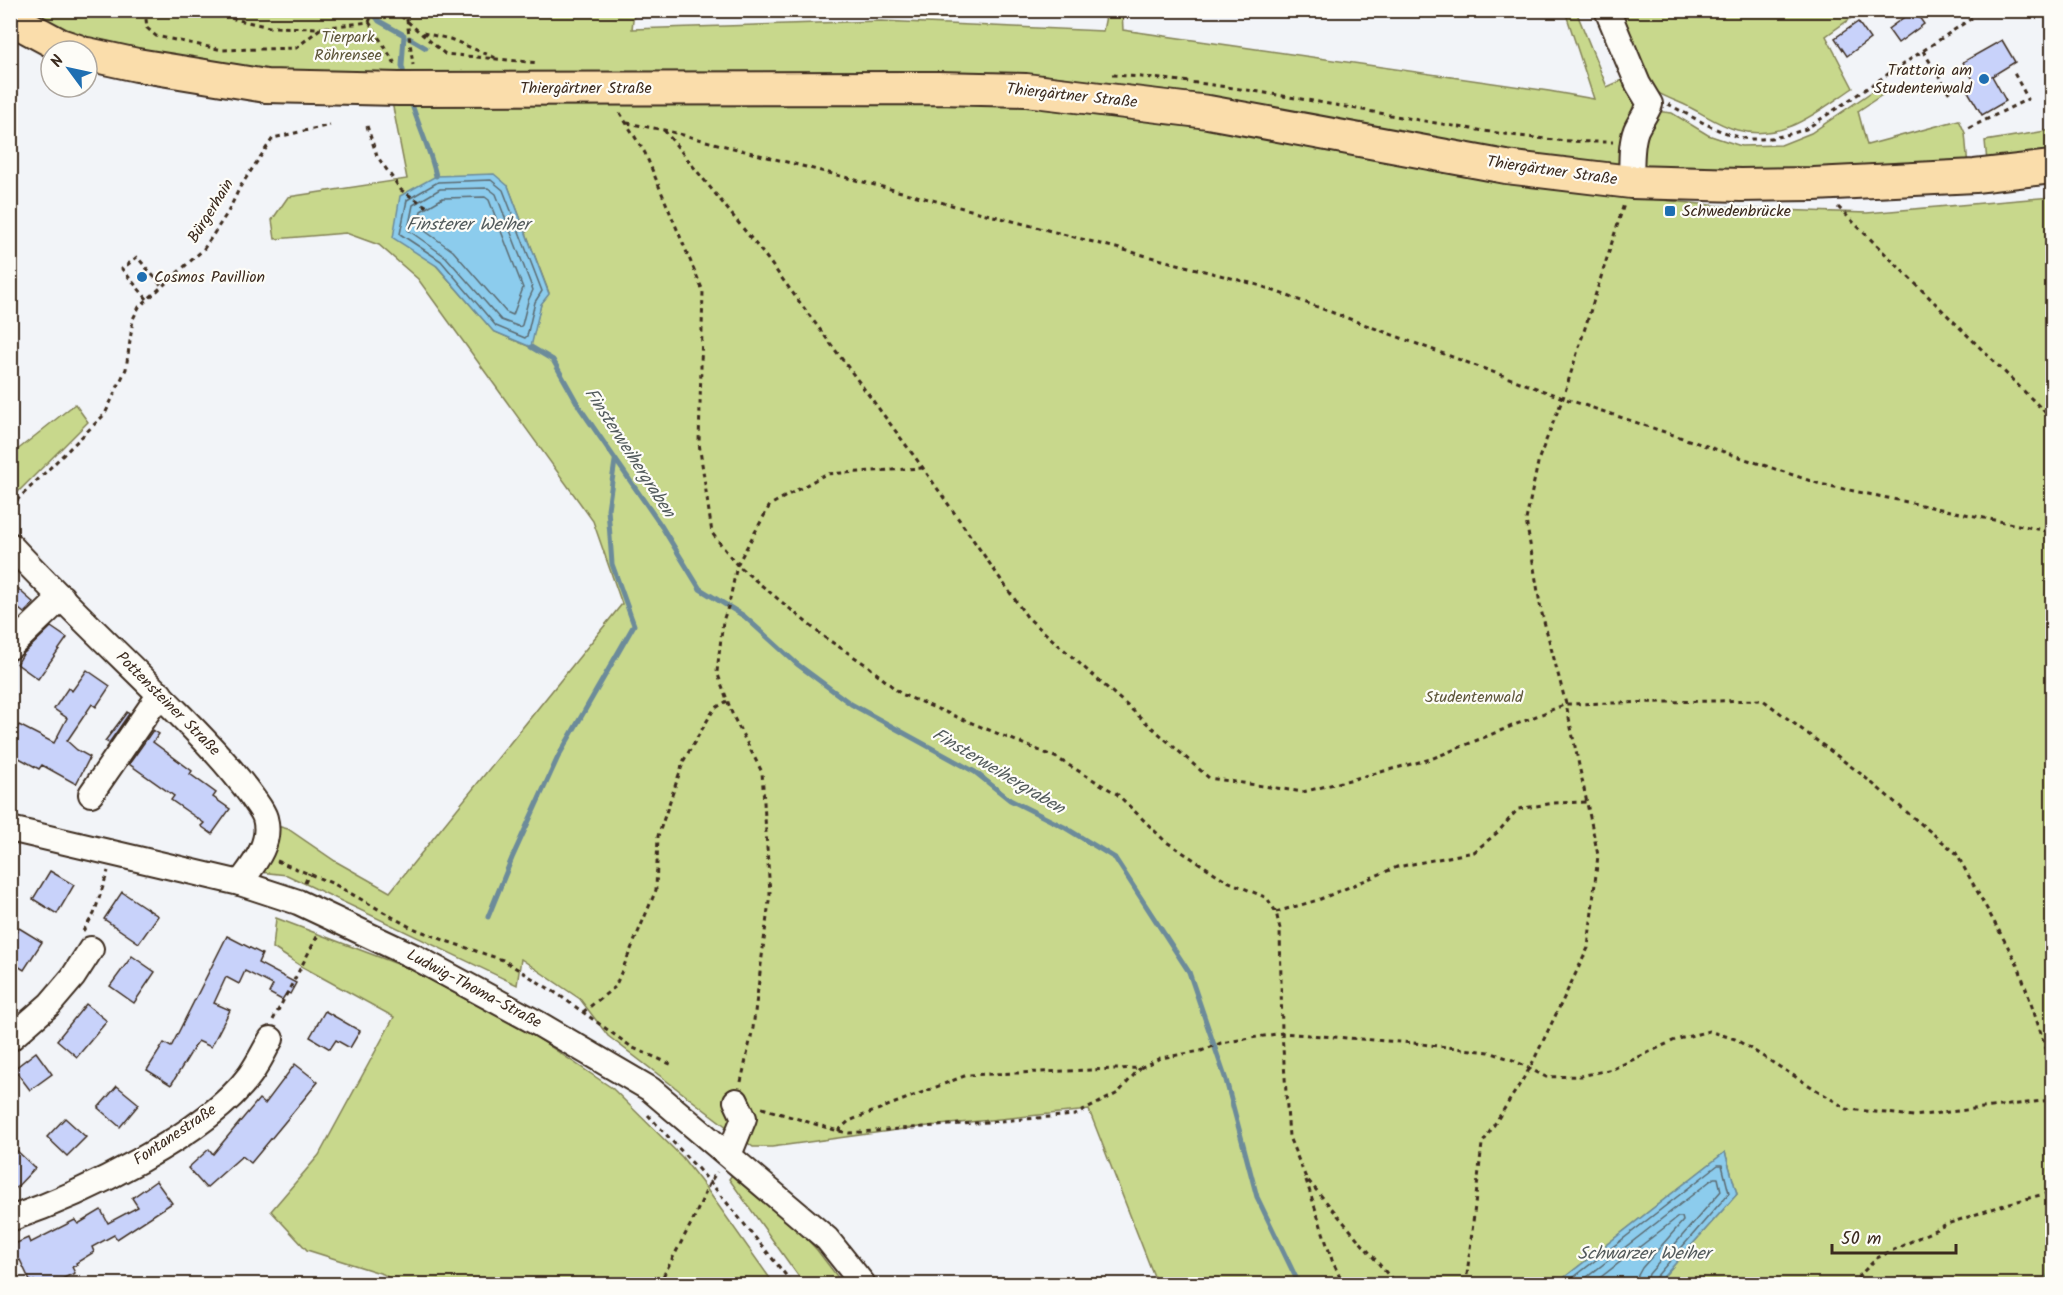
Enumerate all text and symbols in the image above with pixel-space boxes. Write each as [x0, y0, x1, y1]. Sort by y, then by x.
park label: Tierpark Röhrensee [314, 25, 382, 68]
north arrow [39, 39, 99, 99]
text: N [44, 51, 71, 73]
place label: Trattoria am Studentenwald [1874, 58, 1973, 101]
marker: Trattoria am Studentenwald [1977, 72, 1991, 86]
street label: Thiergärtner Straße [520, 76, 652, 101]
street label: Thiergärtner Straße [1005, 77, 1139, 115]
street label: Thiergärtner Straße [1485, 149, 1619, 193]
street label: Bürgerhain [181, 174, 241, 248]
place label: Schwedenbrücke [1682, 199, 1791, 224]
marker: Schwedenbrücke [1663, 204, 1677, 218]
water label: Finsterer Weiher [406, 211, 534, 240]
place label: Cosmos Pavillion [154, 265, 265, 290]
marker: Cosmos Pavillion [135, 270, 149, 284]
water label: Finsterweihergraben [576, 382, 683, 525]
street label: Pottensteiner Straße [110, 646, 226, 762]
park label: Studentenwald [1425, 685, 1524, 710]
water label: Finsterweihergraben [926, 721, 1071, 824]
street label: Ludwig-Thoma-Straße [402, 943, 546, 1035]
street label: Fontanestraße [128, 1098, 222, 1172]
scale bar [1832, 1217, 1956, 1255]
text: 50 m [1841, 1225, 1881, 1254]
water label: Schwarzer Weiher [1577, 1240, 1715, 1269]

